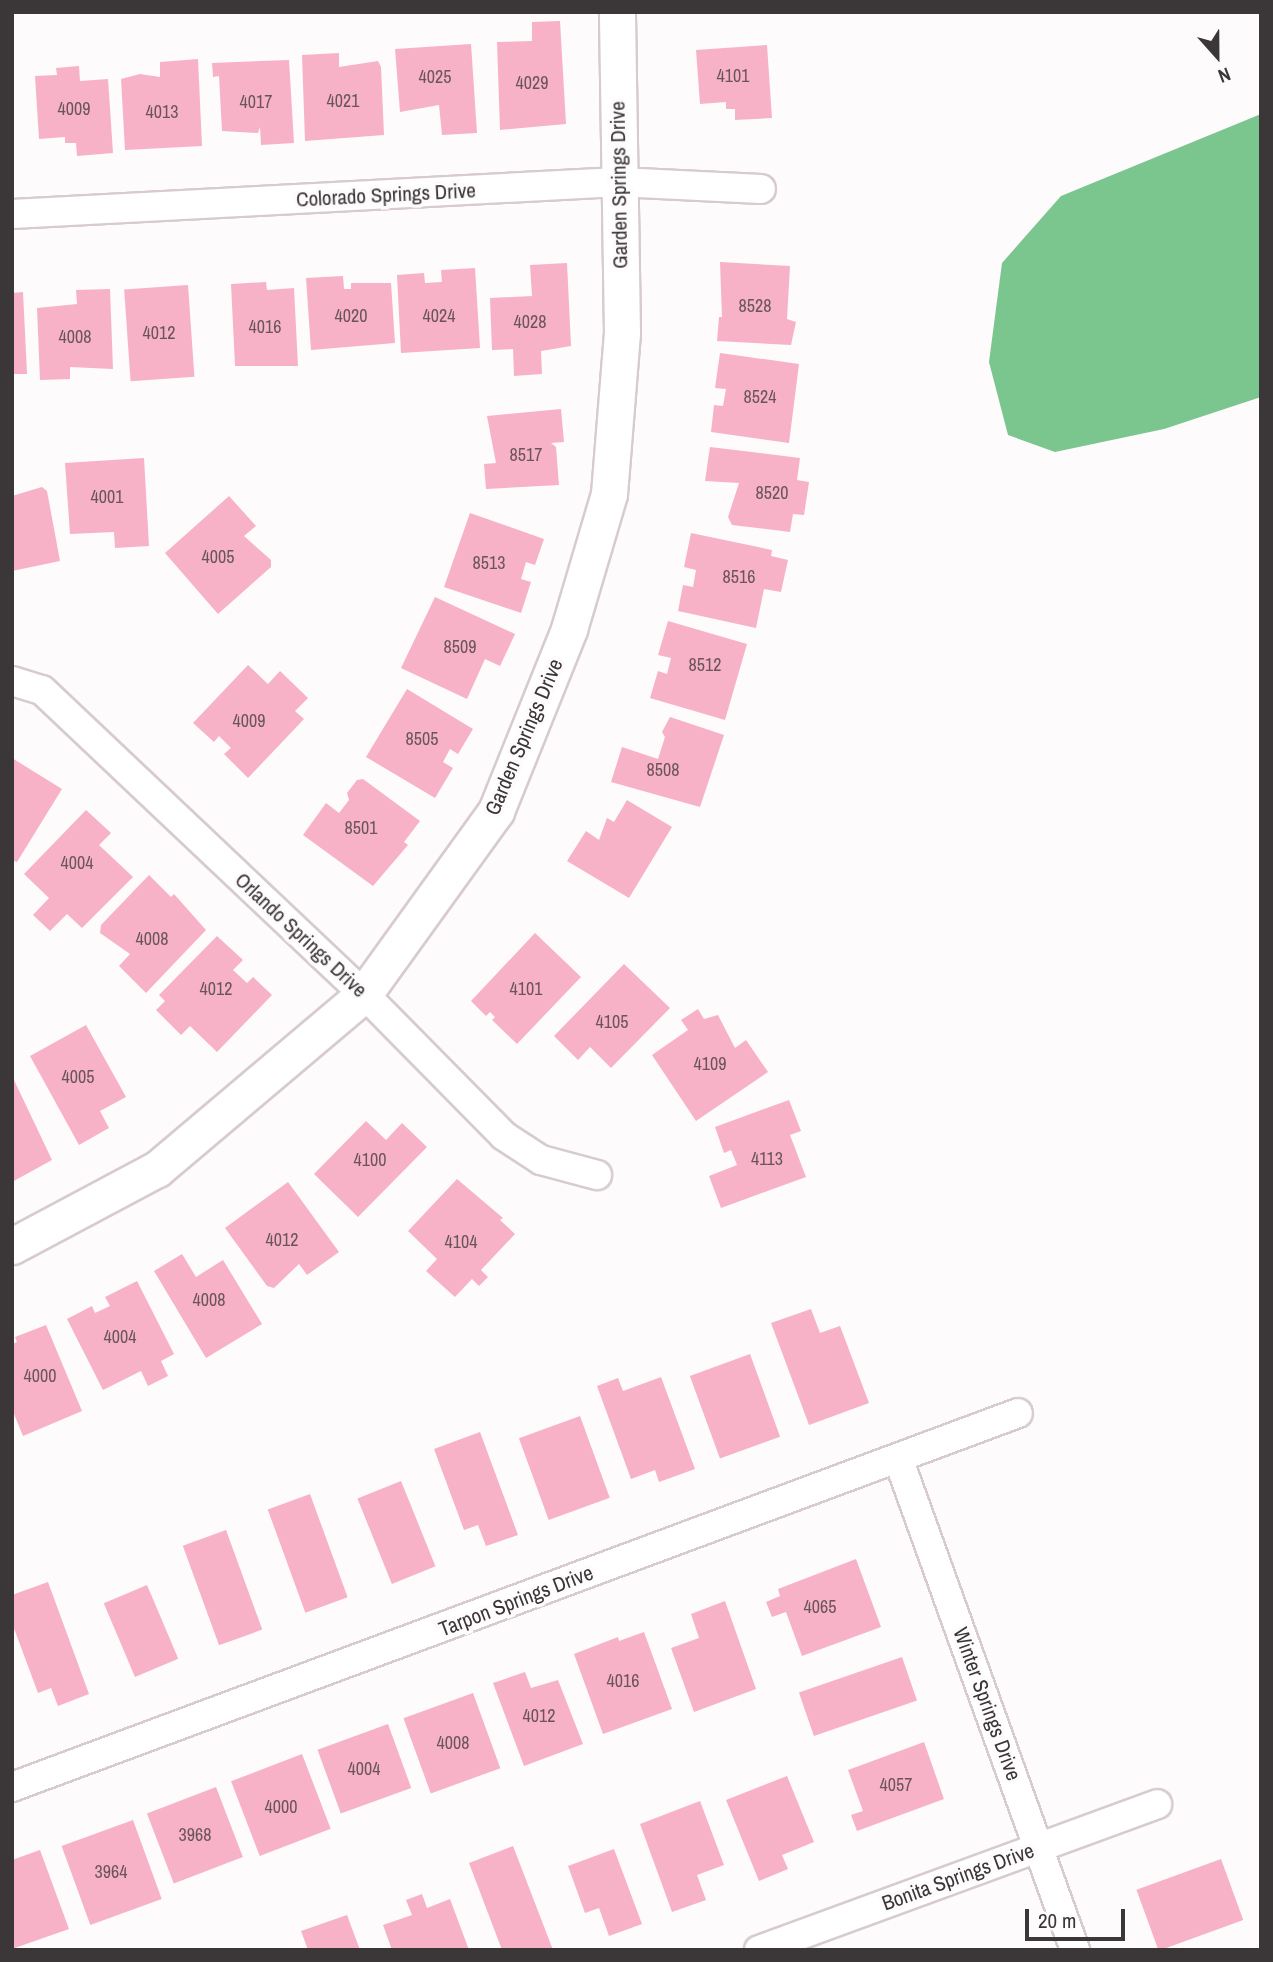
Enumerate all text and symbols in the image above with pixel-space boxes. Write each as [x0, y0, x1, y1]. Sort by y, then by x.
north arrow [1182, 21, 1252, 91]
text: N [1215, 61, 1234, 90]
house number: 4101 [717, 65, 749, 87]
house number: 4025 [419, 66, 451, 88]
house number: 4029 [516, 72, 548, 94]
house number: 4021 [327, 90, 359, 112]
house number: 4017 [240, 91, 272, 113]
house number: 4009 [58, 98, 90, 120]
house number: 4013 [146, 101, 178, 123]
street label: Garden Springs Drive [605, 101, 633, 269]
street label: Colorado Springs Drive [295, 178, 477, 212]
house number: 8528 [739, 295, 771, 317]
house number: 4020 [335, 305, 367, 327]
house number: 4024 [423, 305, 455, 327]
house number: 4028 [514, 311, 546, 333]
house number: 4016 [249, 316, 281, 338]
house number: 4012 [143, 322, 175, 344]
house number: 4008 [59, 326, 91, 348]
house number: 8524 [744, 386, 776, 408]
house number: 8517 [510, 444, 542, 466]
house number: 8520 [756, 482, 788, 504]
house number: 4001 [91, 486, 123, 508]
house number: 4005 [202, 546, 234, 568]
house number: 8513 [473, 552, 505, 574]
house number: 8516 [723, 566, 755, 588]
house number: 8509 [444, 636, 476, 658]
house number: 8512 [689, 654, 721, 676]
street label: Garden Springs Drive [480, 655, 568, 819]
house number: 4009 [233, 710, 265, 732]
house number: 8505 [406, 728, 438, 750]
house number: 8508 [647, 759, 679, 781]
house number: 8501 [345, 817, 377, 839]
house number: 4004 [61, 852, 93, 874]
street label: Orlando Springs Drive [230, 867, 372, 1003]
house number: 4008 [136, 928, 168, 950]
house number: 4012 [200, 978, 232, 1000]
house number: 4101 [510, 978, 542, 1000]
house number: 4105 [596, 1011, 628, 1033]
house number: 4109 [694, 1053, 726, 1075]
house number: 4005 [62, 1066, 94, 1088]
house number: 4113 [751, 1148, 783, 1170]
house number: 4100 [354, 1149, 386, 1171]
house number: 4012 [266, 1229, 298, 1251]
house number: 4104 [445, 1231, 477, 1253]
house number: 4008 [193, 1289, 225, 1311]
house number: 4004 [104, 1326, 136, 1348]
house number: 4000 [24, 1365, 56, 1387]
street label: Tarpon Springs Drive [435, 1560, 597, 1642]
house number: 4065 [804, 1596, 836, 1618]
street label: Winter Springs Drive [948, 1624, 1026, 1784]
house number: 4016 [607, 1670, 639, 1692]
house number: 4012 [523, 1705, 555, 1727]
house number: 4008 [437, 1732, 469, 1754]
house number: 4004 [348, 1758, 380, 1780]
house number: 4057 [880, 1774, 912, 1796]
house number: 4000 [265, 1796, 297, 1818]
house number: 3968 [179, 1824, 211, 1846]
street label: Bonita Springs Drive [879, 1838, 1037, 1916]
house number: 3964 [95, 1861, 127, 1883]
scale bar [1028, 1896, 1128, 1940]
text: 20 m [1038, 1906, 1076, 1935]

